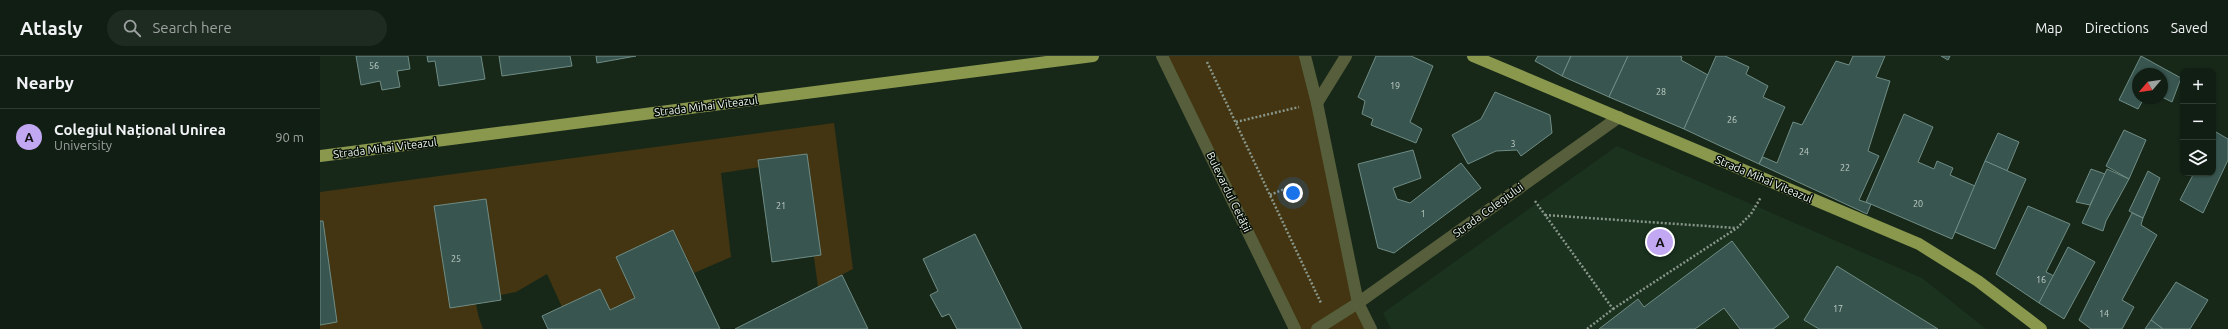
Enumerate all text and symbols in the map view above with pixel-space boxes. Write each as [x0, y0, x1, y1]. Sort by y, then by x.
search box [107, 10, 387, 46]
text: Atlasly [20, 17, 83, 39]
icon: search [121, 17, 143, 39]
text: Search here [153, 19, 232, 36]
text: Map [2035, 20, 2063, 36]
text: Directions [2085, 20, 2149, 36]
text: Saved [2171, 20, 2208, 36]
house number: 56 [369, 61, 379, 71]
north arrow [2132, 68, 2168, 104]
map controls [2180, 68, 2216, 176]
button: + [2180, 68, 2216, 104]
text: Nearby [16, 73, 74, 92]
house number: 19 [1390, 81, 1400, 91]
house number: 28 [1656, 87, 1666, 97]
street label: Strada Mihai Viteazul [654, 94, 759, 118]
button: − [2180, 104, 2216, 140]
house number: 26 [1727, 115, 1737, 125]
text: Colegiul Național Unirea [54, 121, 226, 138]
text: A [24, 130, 34, 144]
text: 90 m [275, 130, 304, 144]
street label: Strada Mihai Viteazul [333, 136, 438, 160]
text: University [54, 138, 112, 152]
house number: 3 [1510, 139, 1516, 149]
button: layers [2180, 140, 2216, 176]
house number: 24 [1799, 147, 1809, 157]
street label: Bulevardul Cetății [1204, 150, 1254, 234]
street label: Strada Mihai Viteazul [1714, 153, 1814, 205]
house number: 22 [1840, 163, 1850, 173]
street label: Strada Colegiului [1451, 181, 1525, 239]
your location [1283, 183, 1303, 203]
house number: 20 [1913, 199, 1923, 209]
house number: 21 [776, 201, 786, 211]
house number: 1 [1420, 209, 1426, 219]
pin: A [1647, 227, 1673, 257]
house number: 25 [451, 254, 461, 264]
house number: 16 [2036, 275, 2046, 285]
house number: 17 [1833, 304, 1843, 314]
house number: 14 [2099, 309, 2109, 319]

